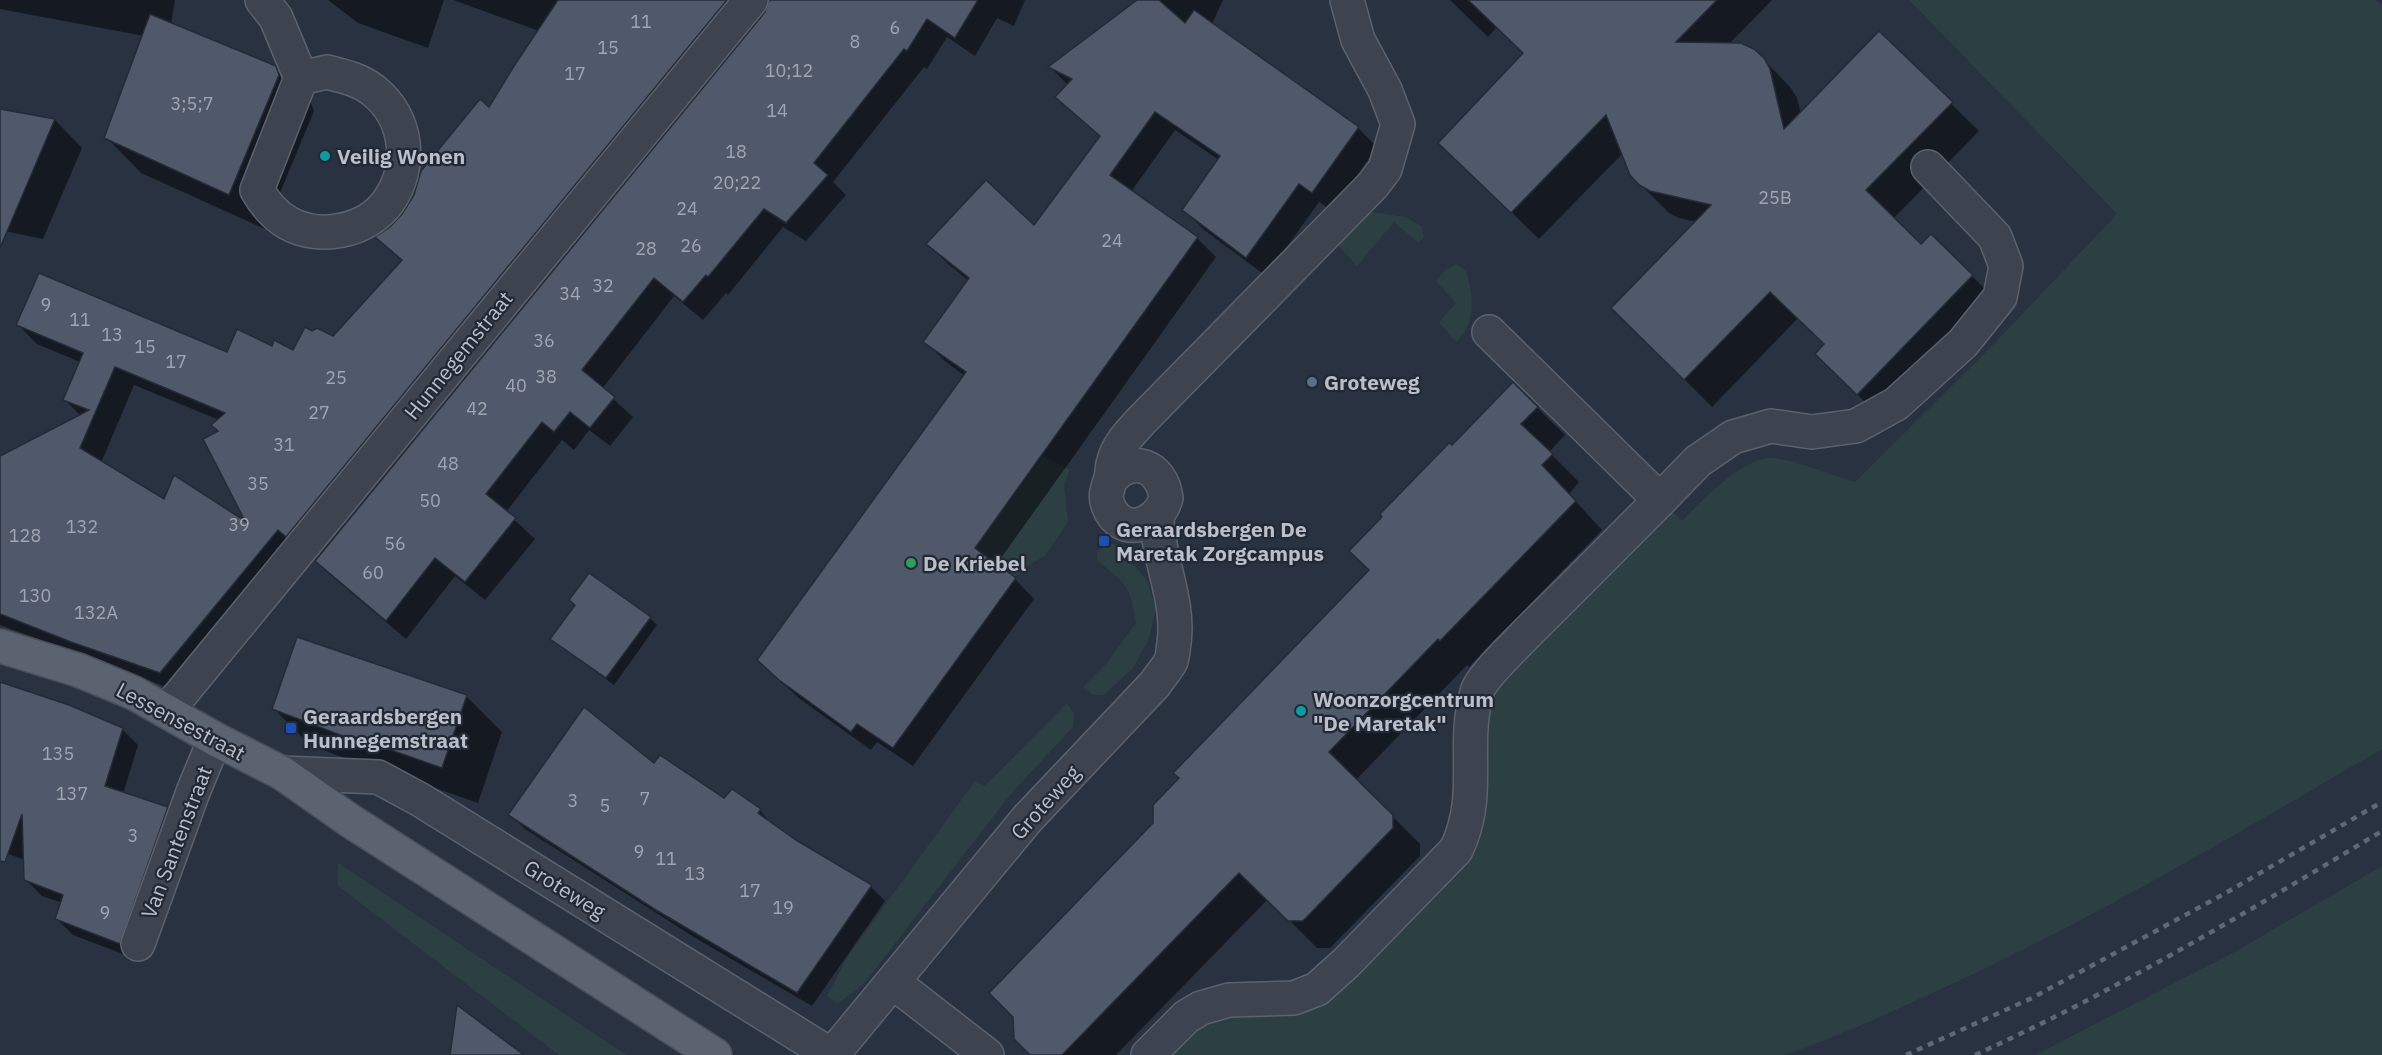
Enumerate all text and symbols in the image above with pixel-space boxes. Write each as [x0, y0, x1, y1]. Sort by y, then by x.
house number: 11 [630, 10, 652, 33]
house number: 6 [890, 16, 900, 39]
house number: 8 [850, 30, 860, 53]
house number: 15 [597, 36, 619, 59]
house number: 10;12 [765, 59, 813, 82]
house number: 17 [564, 62, 586, 85]
house number: 3;5;7 [171, 92, 213, 115]
house number: 14 [766, 99, 788, 122]
house number: 18 [725, 140, 747, 163]
place label: Veilig Wonen [337, 142, 465, 170]
marker: Veilig Wonen [318, 149, 332, 163]
house number: 20;22 [713, 171, 761, 194]
house number: 25B [1758, 186, 1792, 209]
house number: 24 [676, 197, 698, 220]
house number: 24 [1101, 229, 1123, 252]
house number: 26 [680, 234, 702, 257]
house number: 28 [635, 237, 657, 260]
house number: 32 [592, 274, 614, 297]
house number: 34 [559, 282, 581, 305]
street label: Hunnegemstraat [397, 285, 519, 425]
house number: 9 [41, 293, 51, 316]
house number: 11 [69, 308, 91, 331]
house number: 13 [101, 323, 123, 346]
house number: 36 [533, 329, 555, 352]
house number: 15 [134, 335, 156, 358]
house number: 17 [165, 350, 187, 373]
house number: 38 [535, 365, 557, 388]
house number: 25 [325, 366, 347, 389]
place label: Groteweg [1324, 368, 1420, 396]
house number: 40 [505, 374, 527, 397]
marker: Groteweg [1305, 375, 1319, 389]
house number: 42 [466, 397, 488, 420]
house number: 27 [308, 401, 330, 424]
house number: 31 [273, 433, 295, 456]
house number: 48 [437, 452, 459, 475]
house number: 35 [247, 472, 269, 495]
house number: 50 [419, 489, 441, 512]
house number: 39 [228, 513, 250, 536]
house number: 132 [66, 515, 98, 538]
place label: Geraardsbergen De Maretak Zorgcampus [1116, 515, 1324, 567]
house number: 128 [9, 524, 41, 547]
house number: 56 [384, 532, 406, 555]
marker: Geraardsbergen De Maretak Zorgcampus [1097, 534, 1111, 548]
place label: De Kriebel [923, 549, 1026, 577]
marker: De Kriebel [904, 556, 918, 570]
house number: 60 [362, 561, 384, 584]
house number: 130 [19, 584, 51, 607]
house number: 132A [74, 601, 118, 624]
street label: Lessensestraat [112, 675, 250, 767]
place label: Woonzorgcentrum "De Maretak" [1313, 685, 1494, 737]
place label: Geraardsbergen Hunnegemstraat [303, 702, 468, 754]
marker: Woonzorgcentrum "De Maretak" [1294, 704, 1308, 718]
marker: Geraardsbergen Hunnegemstraat [284, 721, 298, 735]
house number: 135 [42, 742, 74, 765]
street label: Groteweg [1004, 759, 1086, 845]
street label: Van Santenstraat [134, 762, 218, 922]
house number: 137 [56, 782, 88, 805]
house number: 7 [640, 787, 650, 810]
house number: 3 [568, 789, 578, 812]
house number: 5 [600, 794, 610, 817]
house number: 3 [128, 824, 138, 847]
house number: 9 [634, 840, 644, 863]
house number: 11 [655, 847, 677, 870]
street label: Groteweg [519, 853, 611, 925]
house number: 13 [684, 862, 706, 885]
house number: 17 [739, 879, 761, 902]
house number: 19 [772, 896, 794, 919]
house number: 9 [100, 901, 110, 924]

